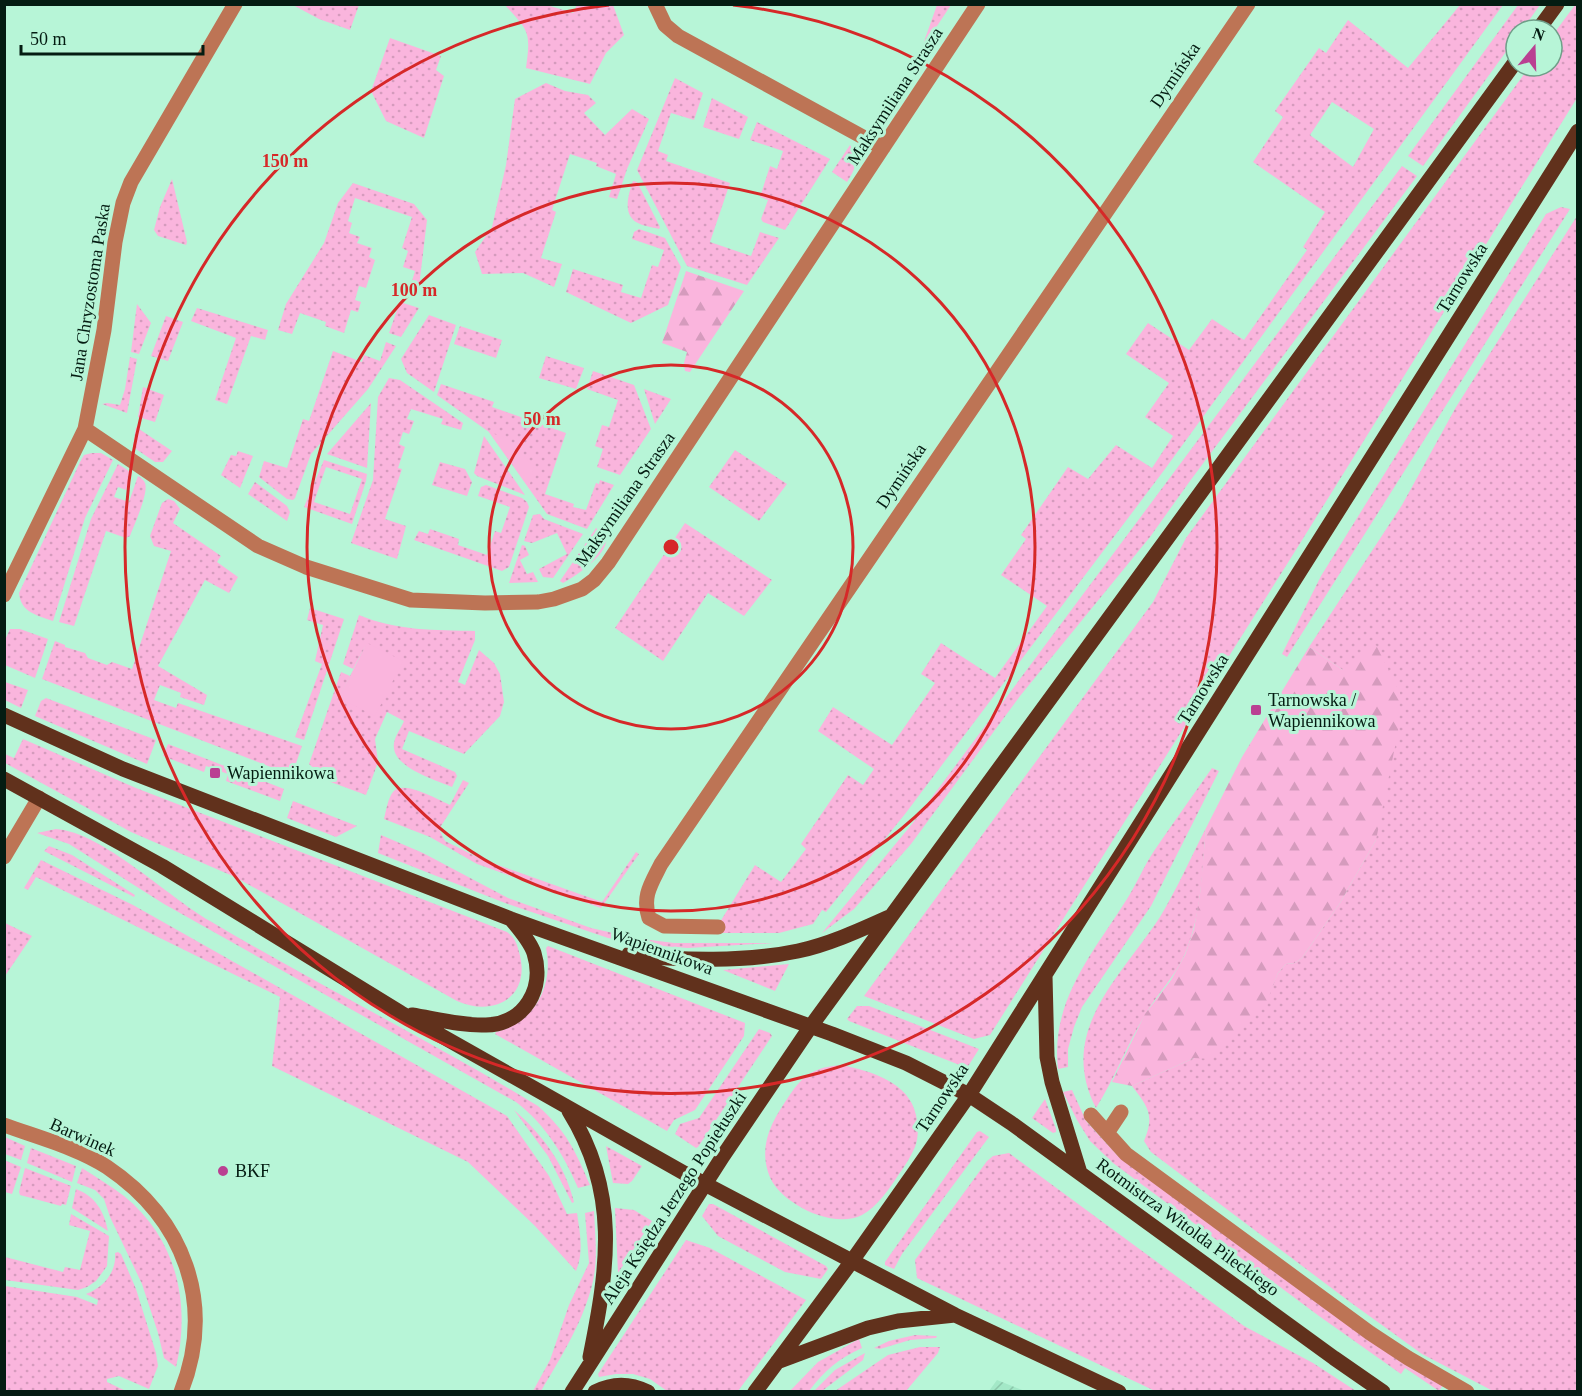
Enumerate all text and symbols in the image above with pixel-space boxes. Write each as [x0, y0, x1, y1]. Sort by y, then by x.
scale bar [21, 18, 202, 56]
north arrow [1504, 18, 1564, 78]
street label: Maksymiliana Strasza [843, 24, 947, 168]
text: N [1530, 24, 1547, 44]
text: 50 m [30, 29, 67, 49]
street label: Dymińska [1146, 39, 1204, 111]
text: 150 m [262, 151, 308, 171]
street label: Jana Chryzostoma Paska [66, 202, 114, 382]
street label: Tarnowska [1433, 239, 1491, 317]
text: 100 m [391, 280, 437, 300]
text: 50 m [523, 409, 561, 429]
street label: Maksymiliana Strasza [571, 428, 679, 570]
street label: Dymińska [872, 440, 930, 512]
centre of rings [661, 537, 681, 557]
street label: Tarnowska [1174, 650, 1232, 728]
place label: Tarnowska / Wapiennikowa [1268, 690, 1376, 731]
marker: Tarnowska / Wapiennikowa [1249, 703, 1263, 717]
place label: Wapiennikowa [227, 763, 335, 783]
marker: Wapiennikowa [208, 766, 222, 780]
street label: Wapiennikowa [608, 923, 716, 979]
street label: Tarnowska [912, 1060, 972, 1136]
street label: Aleja Księdza Jerzego Popiełuszki [598, 1088, 750, 1308]
street label: Barwinek [47, 1114, 119, 1160]
street label: Rotmistrza Witolda Pileckiego [1093, 1154, 1283, 1300]
place label: BKF [235, 1161, 270, 1181]
marker: BKF [216, 1164, 230, 1178]

